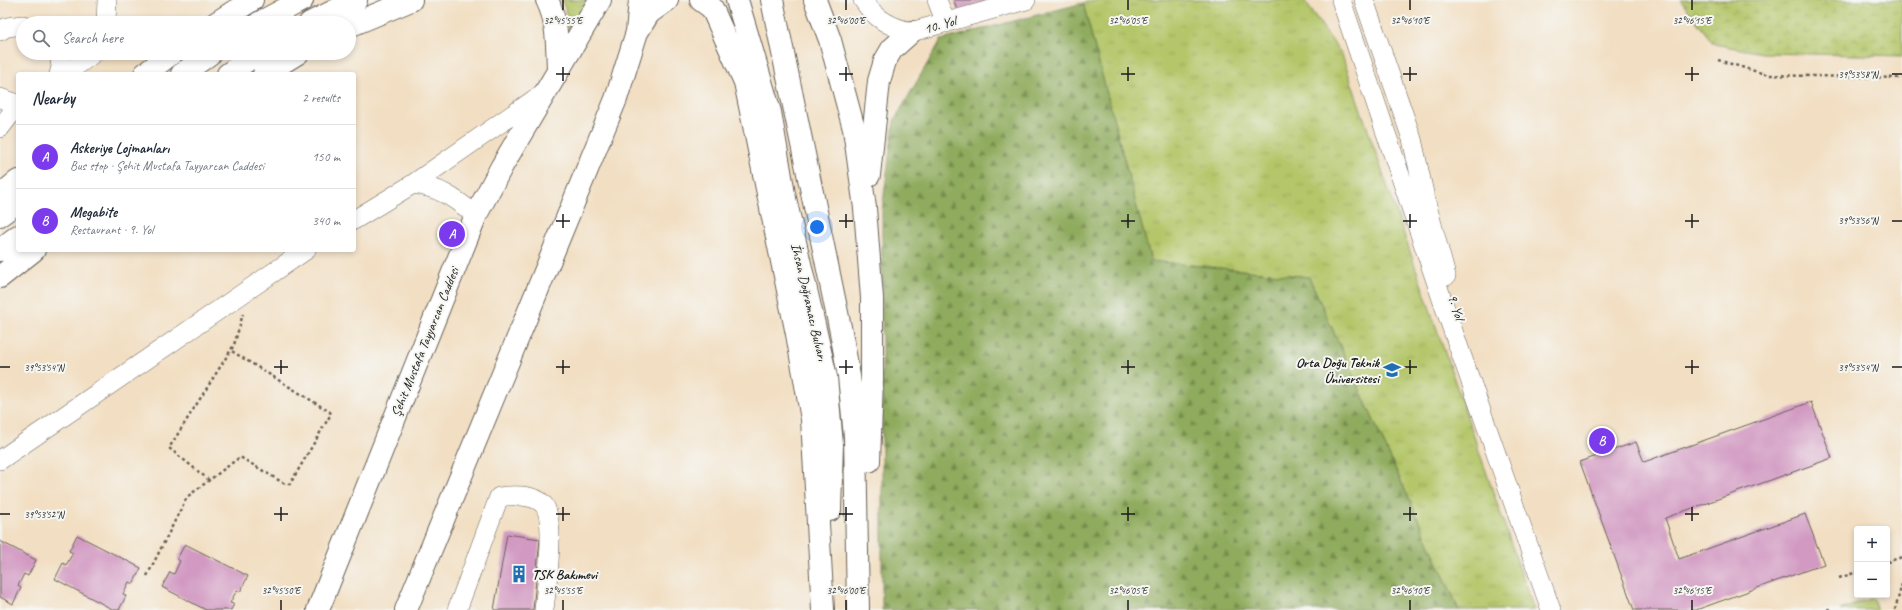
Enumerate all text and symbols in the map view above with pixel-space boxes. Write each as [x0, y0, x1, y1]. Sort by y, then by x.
street label: 10. Yol [922, 12, 960, 38]
text: 32°45'55"E [544, 14, 584, 27]
text: 32°46'00"E [827, 14, 867, 27]
text: 32°46'05"E [1109, 14, 1149, 27]
text: 32°46'10"E [1391, 14, 1431, 27]
text: 32°46'15"E [1673, 14, 1713, 27]
search box [16, 16, 356, 60]
icon: search [30, 27, 52, 49]
text: Search here [62, 29, 123, 48]
text: 39°53'58"N [1838, 68, 1880, 81]
text: Nearby [32, 88, 75, 109]
text: 2 results [302, 90, 340, 106]
text: Askeriye Lojmanları [70, 139, 169, 158]
text: A [42, 149, 48, 165]
text: 150 m [312, 149, 340, 165]
text: Bus stop · Şehit Mustafa Tayyarcan Caddesi [70, 158, 264, 174]
text: Megabite [70, 203, 117, 222]
text: B [42, 213, 48, 229]
text: 340 m [312, 213, 340, 229]
text: 39°53'56"N [1838, 214, 1880, 227]
your location [807, 217, 827, 237]
pin: A [439, 219, 465, 249]
text: Restaurant · 9. Yol [70, 222, 153, 238]
street label: İhsan Doğramacı Bulvarı [787, 242, 831, 364]
street label: Şehit Mustafa Tayyarcan Caddesi [387, 263, 464, 419]
street label: 9. Yol [1444, 292, 1469, 324]
place label: Orta Doğu Teknik Üniversitesi [1296, 354, 1381, 387]
school or university icon: Orta Doğu Teknik Üniversitesi [1382, 360, 1402, 380]
text: 39°53'54"N [24, 361, 66, 374]
text: 39°53'54"N [1838, 361, 1880, 374]
pin: B [1589, 426, 1615, 456]
text: 39°53'52"N [24, 508, 66, 521]
map controls [1854, 526, 1890, 598]
button: + [1854, 526, 1890, 562]
button: − [1854, 562, 1890, 598]
building icon: TSK Bakımevi [509, 564, 529, 584]
place label: TSK Bakımevi [532, 566, 599, 583]
text: 32°45'50"E [262, 584, 302, 597]
text: 32°45'55"E [544, 584, 584, 597]
text: 32°46'00"E [827, 584, 867, 597]
text: 32°46'05"E [1109, 584, 1149, 597]
text: 32°46'10"E [1391, 584, 1431, 597]
text: 32°46'15"E [1673, 584, 1713, 597]

